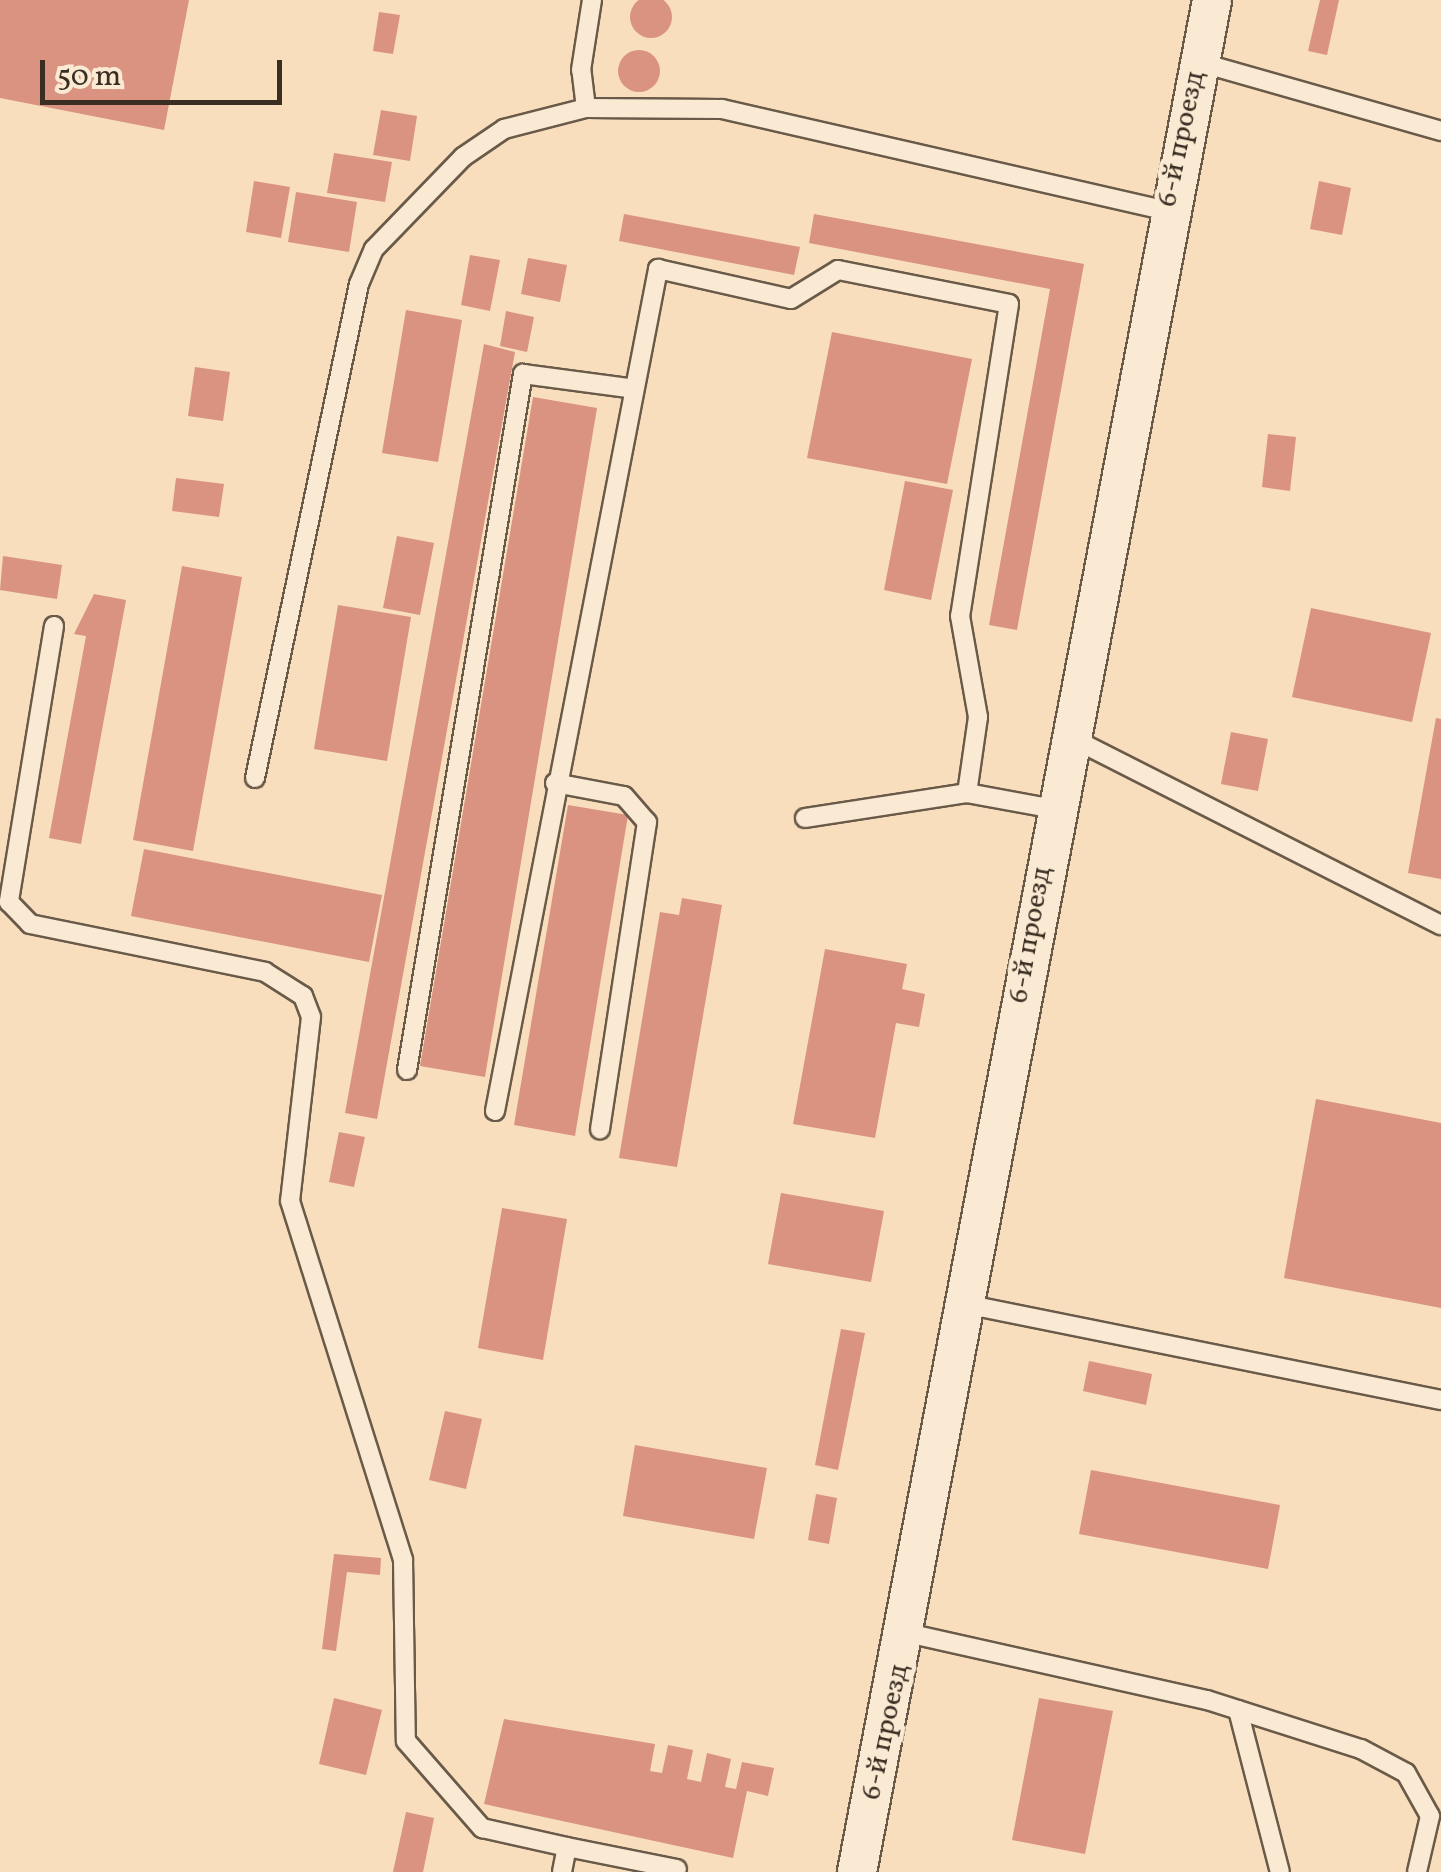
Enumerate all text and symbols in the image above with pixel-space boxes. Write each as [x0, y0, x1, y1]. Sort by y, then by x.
scale bar [45, 40, 288, 102]
text: 50 m [57, 56, 121, 98]
street label: 6-й проезд [1151, 68, 1213, 210]
street label: 6-й проезд [1002, 864, 1060, 1006]
street label: 6-й проезд [855, 1661, 917, 1803]

